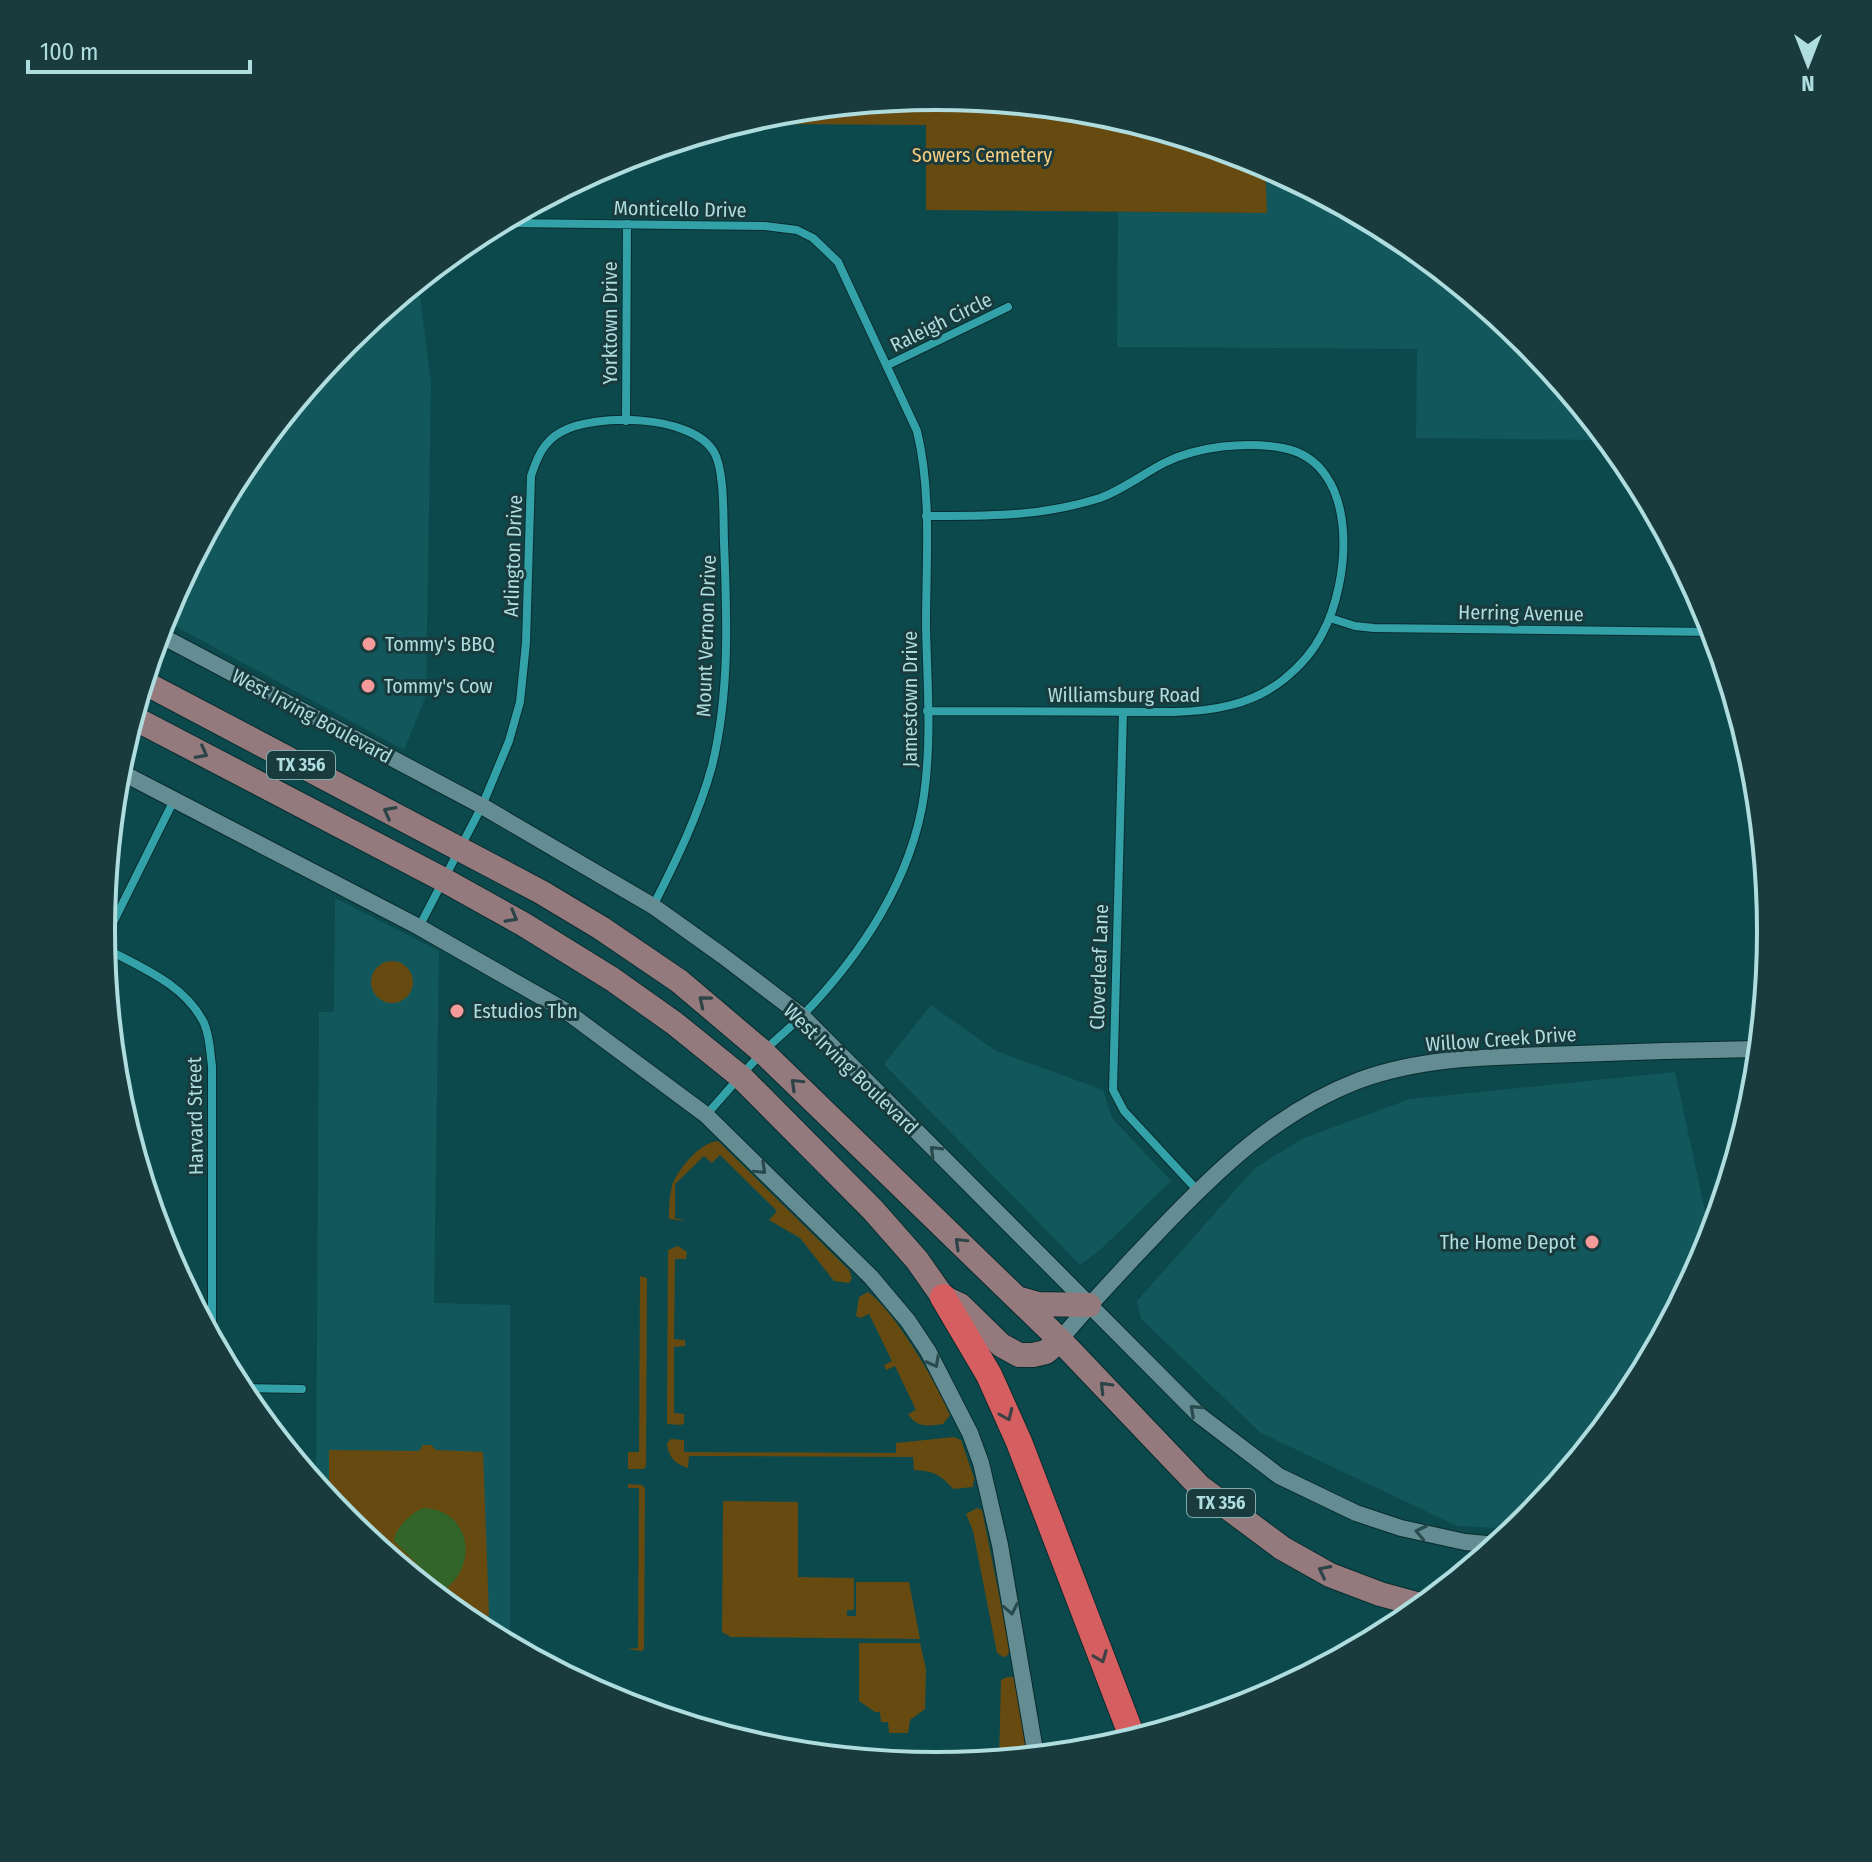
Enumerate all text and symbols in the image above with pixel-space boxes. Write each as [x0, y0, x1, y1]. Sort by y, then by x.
scale bar [28, 24, 250, 74]
north arrow [1768, 24, 1848, 104]
text: 100 m [40, 38, 98, 66]
text: N [1801, 70, 1815, 97]
park label: Sowers Cemetery [912, 143, 1052, 167]
street label: Monticello Drive [613, 196, 747, 222]
street label: Yorktown Drive [598, 261, 622, 385]
street label: Raleigh Circle [886, 287, 996, 357]
street label: Arlington Drive [499, 495, 527, 617]
street label: Mount Vernon Drive [691, 555, 721, 717]
street label: Herring Avenue [1458, 600, 1584, 626]
street label: Jamestown Drive [898, 631, 922, 767]
place label: Tommy's BBQ [385, 632, 495, 656]
marker: Tommy's BBQ [360, 635, 378, 653]
street label: West Irving Boulevard [228, 664, 396, 768]
place label: Tommy's Cow [384, 674, 493, 698]
marker: Tommy's Cow [359, 677, 377, 695]
street label: Williamsburg Road [1048, 683, 1200, 707]
one-way arrow [193, 744, 208, 759]
road number: TX 356 [267, 751, 335, 779]
one-way arrow [383, 806, 398, 821]
street label: Cloverleaf Lane [1085, 904, 1113, 1030]
one-way arrow [504, 908, 518, 923]
one-way arrow [699, 996, 713, 1011]
place label: Estudios Tbn [473, 999, 578, 1023]
street label: West Irving Boulevard [779, 999, 923, 1139]
marker: Estudios Tbn [448, 1002, 466, 1020]
street label: Willow Creek Drive [1425, 1022, 1577, 1056]
street label: Harvard Street [182, 1056, 208, 1175]
one-way arrow [791, 1080, 806, 1094]
one-way arrow [930, 1146, 944, 1161]
one-way arrow [752, 1160, 766, 1175]
place label: The Home Depot [1440, 1230, 1576, 1254]
marker: The Home Depot [1583, 1233, 1601, 1251]
one-way arrow [955, 1238, 969, 1252]
one-way arrow [925, 1354, 940, 1369]
one-way arrow [1100, 1382, 1114, 1396]
one-way arrow [1190, 1405, 1204, 1420]
one-way arrow [998, 1406, 1014, 1421]
road number: TX 356 [1187, 1489, 1255, 1517]
one-way arrow [1415, 1524, 1428, 1541]
one-way arrow [1317, 1565, 1332, 1581]
one-way arrow [1001, 1602, 1018, 1615]
one-way arrow [1092, 1649, 1108, 1663]

